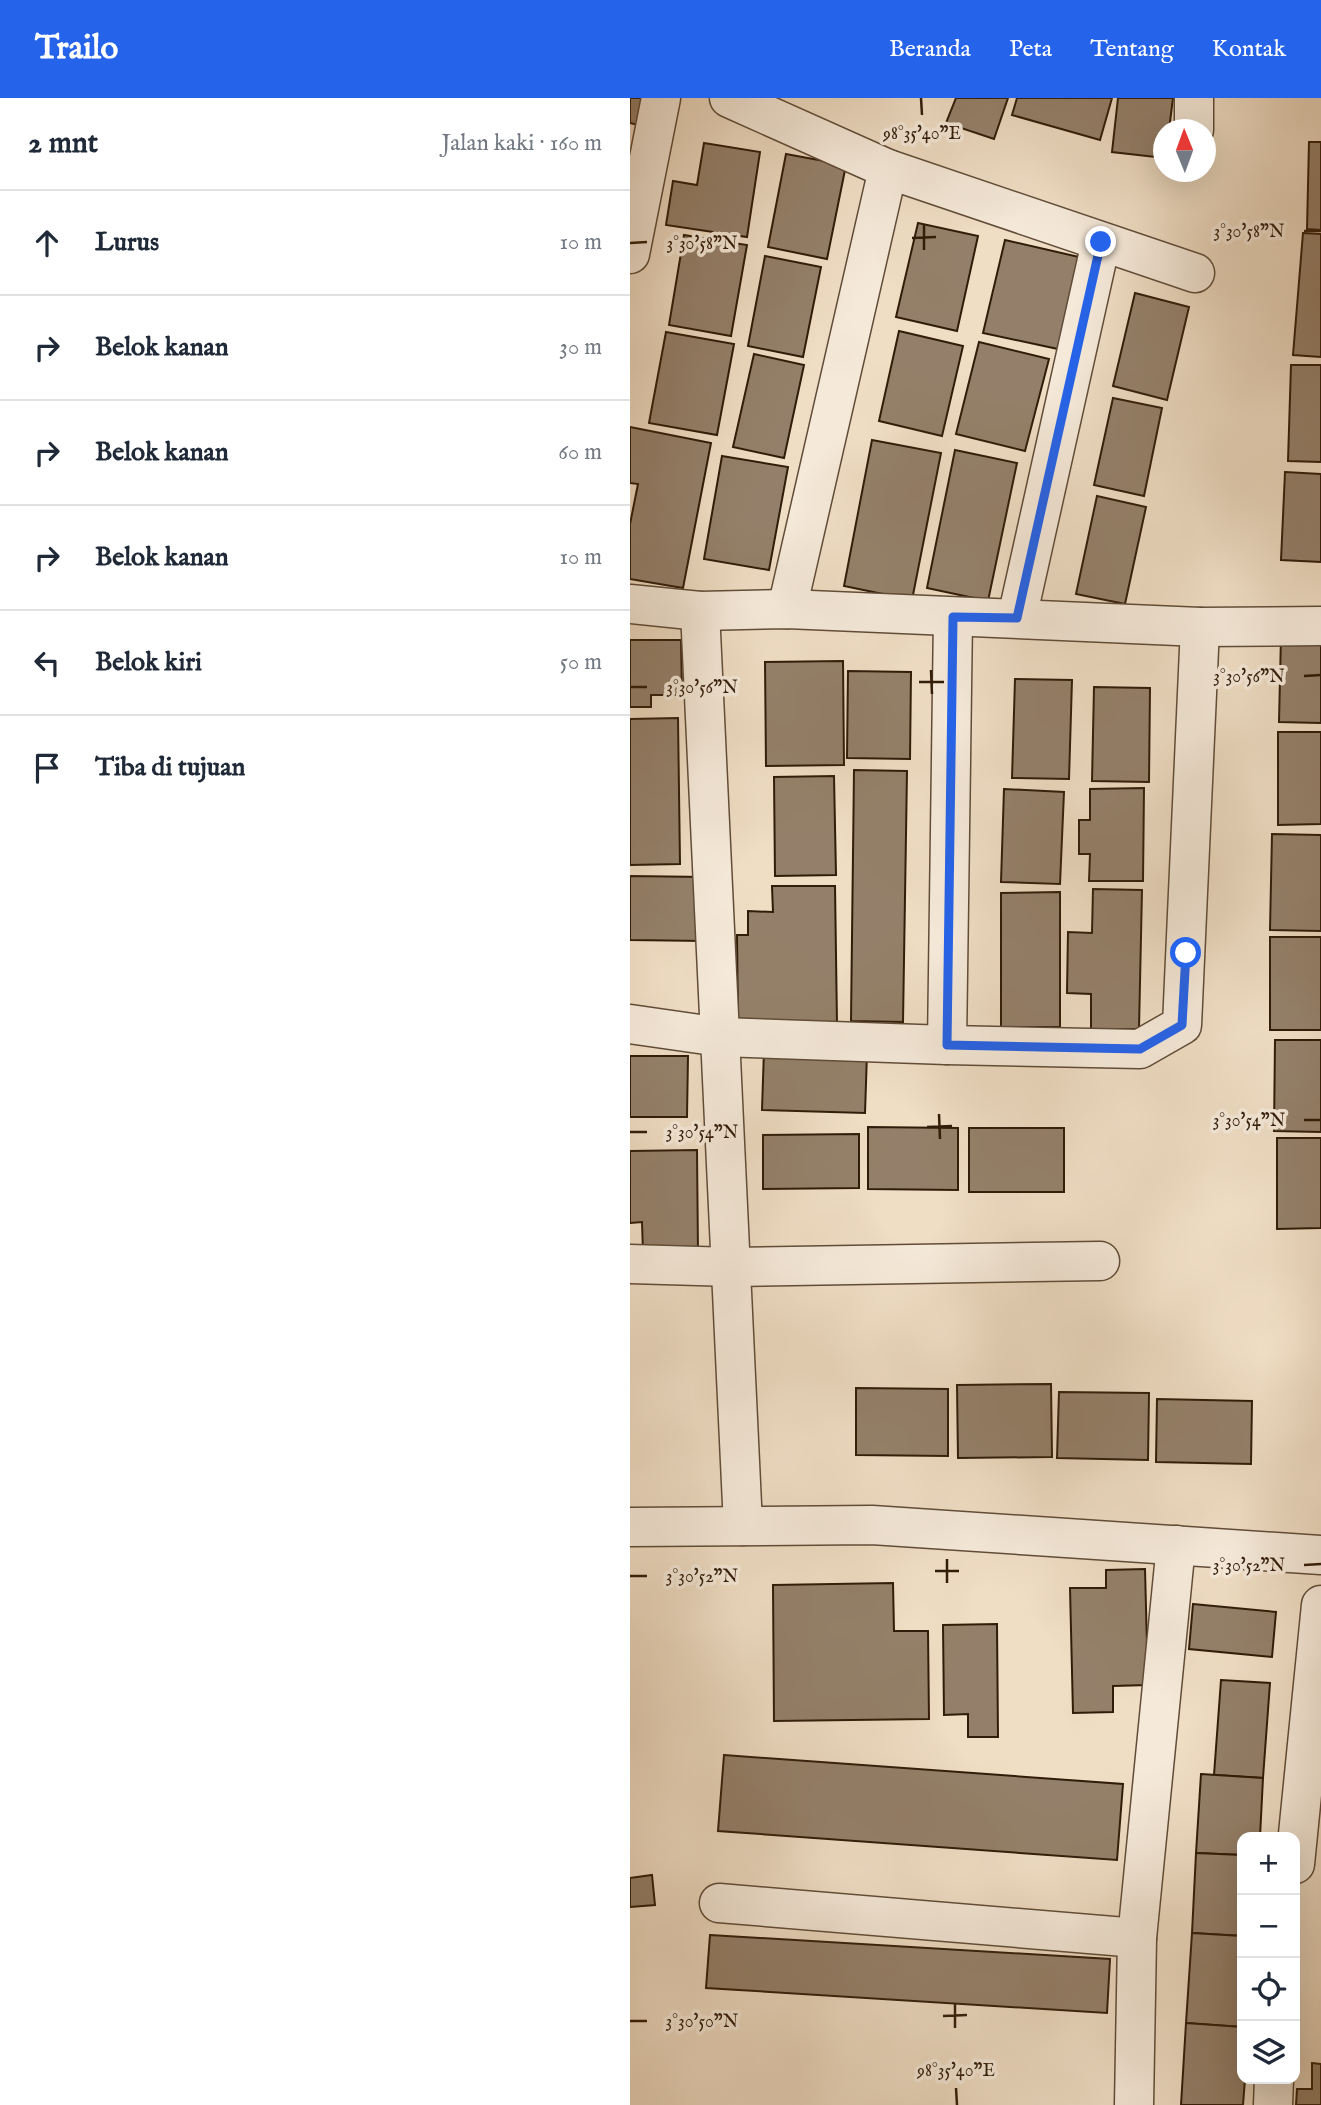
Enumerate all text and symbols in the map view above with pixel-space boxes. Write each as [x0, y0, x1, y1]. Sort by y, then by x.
text: Trailo [35, 28, 118, 70]
text: Beranda [889, 34, 971, 65]
text: Peta [1009, 34, 1052, 65]
text: Tentang [1090, 34, 1174, 65]
text: Kontak [1212, 34, 1286, 65]
north arrow [1153, 119, 1216, 182]
text: 98°35'40"E [882, 123, 961, 146]
text: 2 mnt [28, 125, 98, 163]
text: Jalan kaki · 160 m [442, 129, 602, 158]
text: 3°30'58"N [1213, 221, 1285, 244]
icon: ahead [28, 224, 66, 262]
text: Lurus [95, 226, 159, 259]
route end [1085, 226, 1116, 257]
text: 10 m [559, 228, 602, 257]
text: 3°30'58"N [666, 233, 738, 256]
icon: right [28, 329, 66, 367]
text: Belok kanan [95, 331, 229, 364]
text: 30 m [559, 333, 602, 362]
icon: right [28, 434, 66, 472]
text: Belok kanan [95, 436, 229, 469]
text: 60 m [558, 438, 602, 467]
icon: right [28, 539, 66, 577]
text: Belok kanan [95, 541, 229, 574]
text: 10 m [559, 543, 602, 572]
icon: left [28, 644, 66, 682]
text: Belok kiri [95, 646, 202, 679]
text: 50 m [560, 648, 602, 677]
text: 3°30'56"N [1213, 666, 1285, 689]
text: 3°30'56"N [666, 677, 738, 700]
icon: arrive [28, 749, 66, 787]
text: Tiba di tujuan [95, 751, 245, 784]
route start [1170, 937, 1201, 968]
text: 3°30'54"N [1213, 1110, 1286, 1133]
text: 3°30'54"N [666, 1122, 739, 1145]
text: 3°30'52"N [1213, 1555, 1286, 1578]
text: 3°30'52"N [666, 1566, 739, 1589]
map controls [1237, 1832, 1300, 2084]
button: + [1237, 1832, 1300, 1895]
button: − [1237, 1895, 1300, 1958]
button: locate [1237, 1958, 1300, 2021]
text: 3°30'50"N [666, 2011, 739, 2034]
button: layers [1237, 2021, 1300, 2084]
text: 98°35'40"E [916, 2060, 995, 2083]

